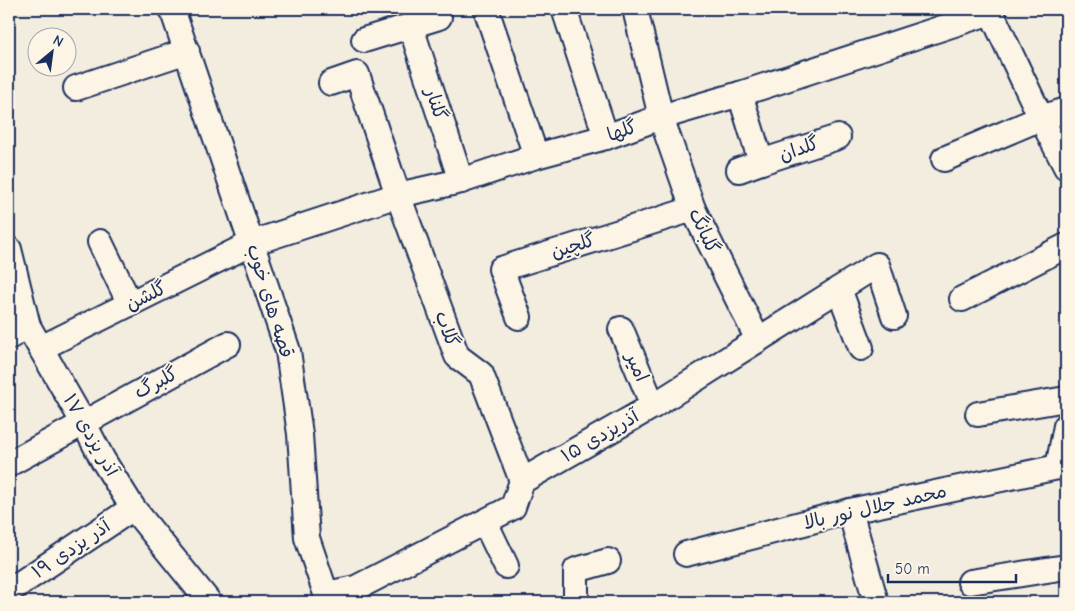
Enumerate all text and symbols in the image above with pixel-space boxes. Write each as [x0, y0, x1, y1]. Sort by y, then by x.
north arrow [28, 28, 78, 78]
text: N [50, 31, 66, 51]
street label: گلنار [420, 83, 451, 123]
street label: گلها [604, 116, 640, 146]
street label: گلدان [776, 132, 822, 166]
street label: گلبانگ [684, 205, 724, 257]
street label: گلچین [548, 229, 598, 264]
street label: قصه های خوب [242, 242, 298, 360]
street label: گلشن [122, 277, 170, 315]
street label: گلاب [430, 308, 464, 350]
street label: امیر [620, 347, 653, 385]
street label: گلبرگ [131, 363, 181, 403]
street label: آذر یزدی ۱۷ [59, 390, 124, 481]
street label: ۱۵ آذریزدی [557, 404, 644, 467]
street label: محمد جلال نور بالا [801, 480, 949, 534]
street label: آذر یزدی ۱۹ [28, 514, 115, 583]
scale bar [888, 551, 1015, 583]
text: 50 m [895, 560, 930, 578]

